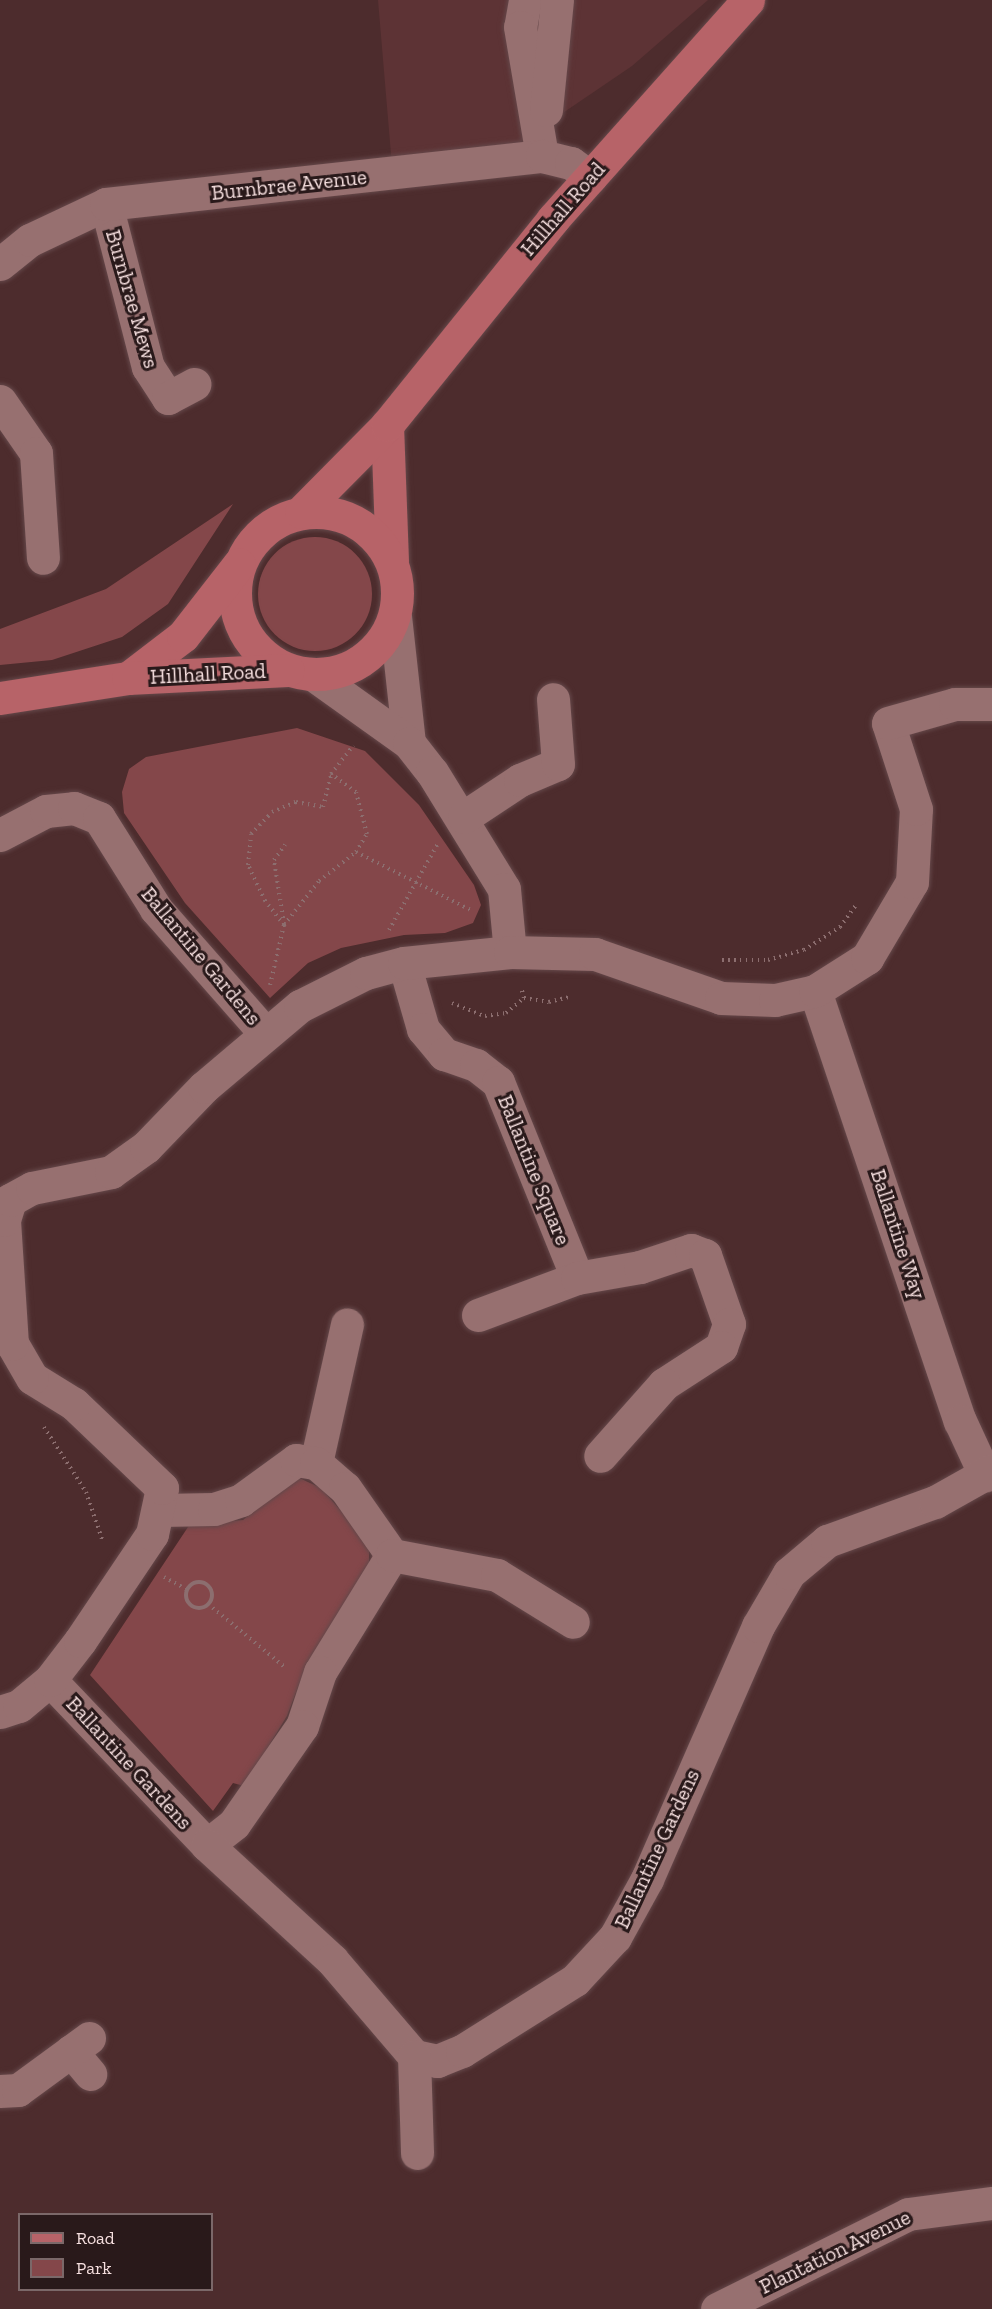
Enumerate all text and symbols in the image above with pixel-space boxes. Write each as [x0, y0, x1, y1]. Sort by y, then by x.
street label: Hillhall Road [515, 157, 611, 261]
street label: Burnbrae Avenue [210, 164, 368, 206]
street label: Burnbrae Mews [100, 227, 164, 371]
street label: Hillhall Road [149, 658, 267, 690]
street label: Ballantine Gardens [136, 882, 266, 1030]
street label: Ballantine Square [492, 1091, 576, 1249]
street label: Ballantine Way [865, 1166, 931, 1302]
street label: Ballantine Gardens [61, 1691, 197, 1835]
street label: Ballantine Gardens [609, 1765, 705, 1933]
street label: Plantation Avenue [755, 2204, 915, 2300]
legend [18, 2213, 213, 2291]
text: Road [76, 2227, 115, 2249]
text: Park [76, 2257, 112, 2279]

